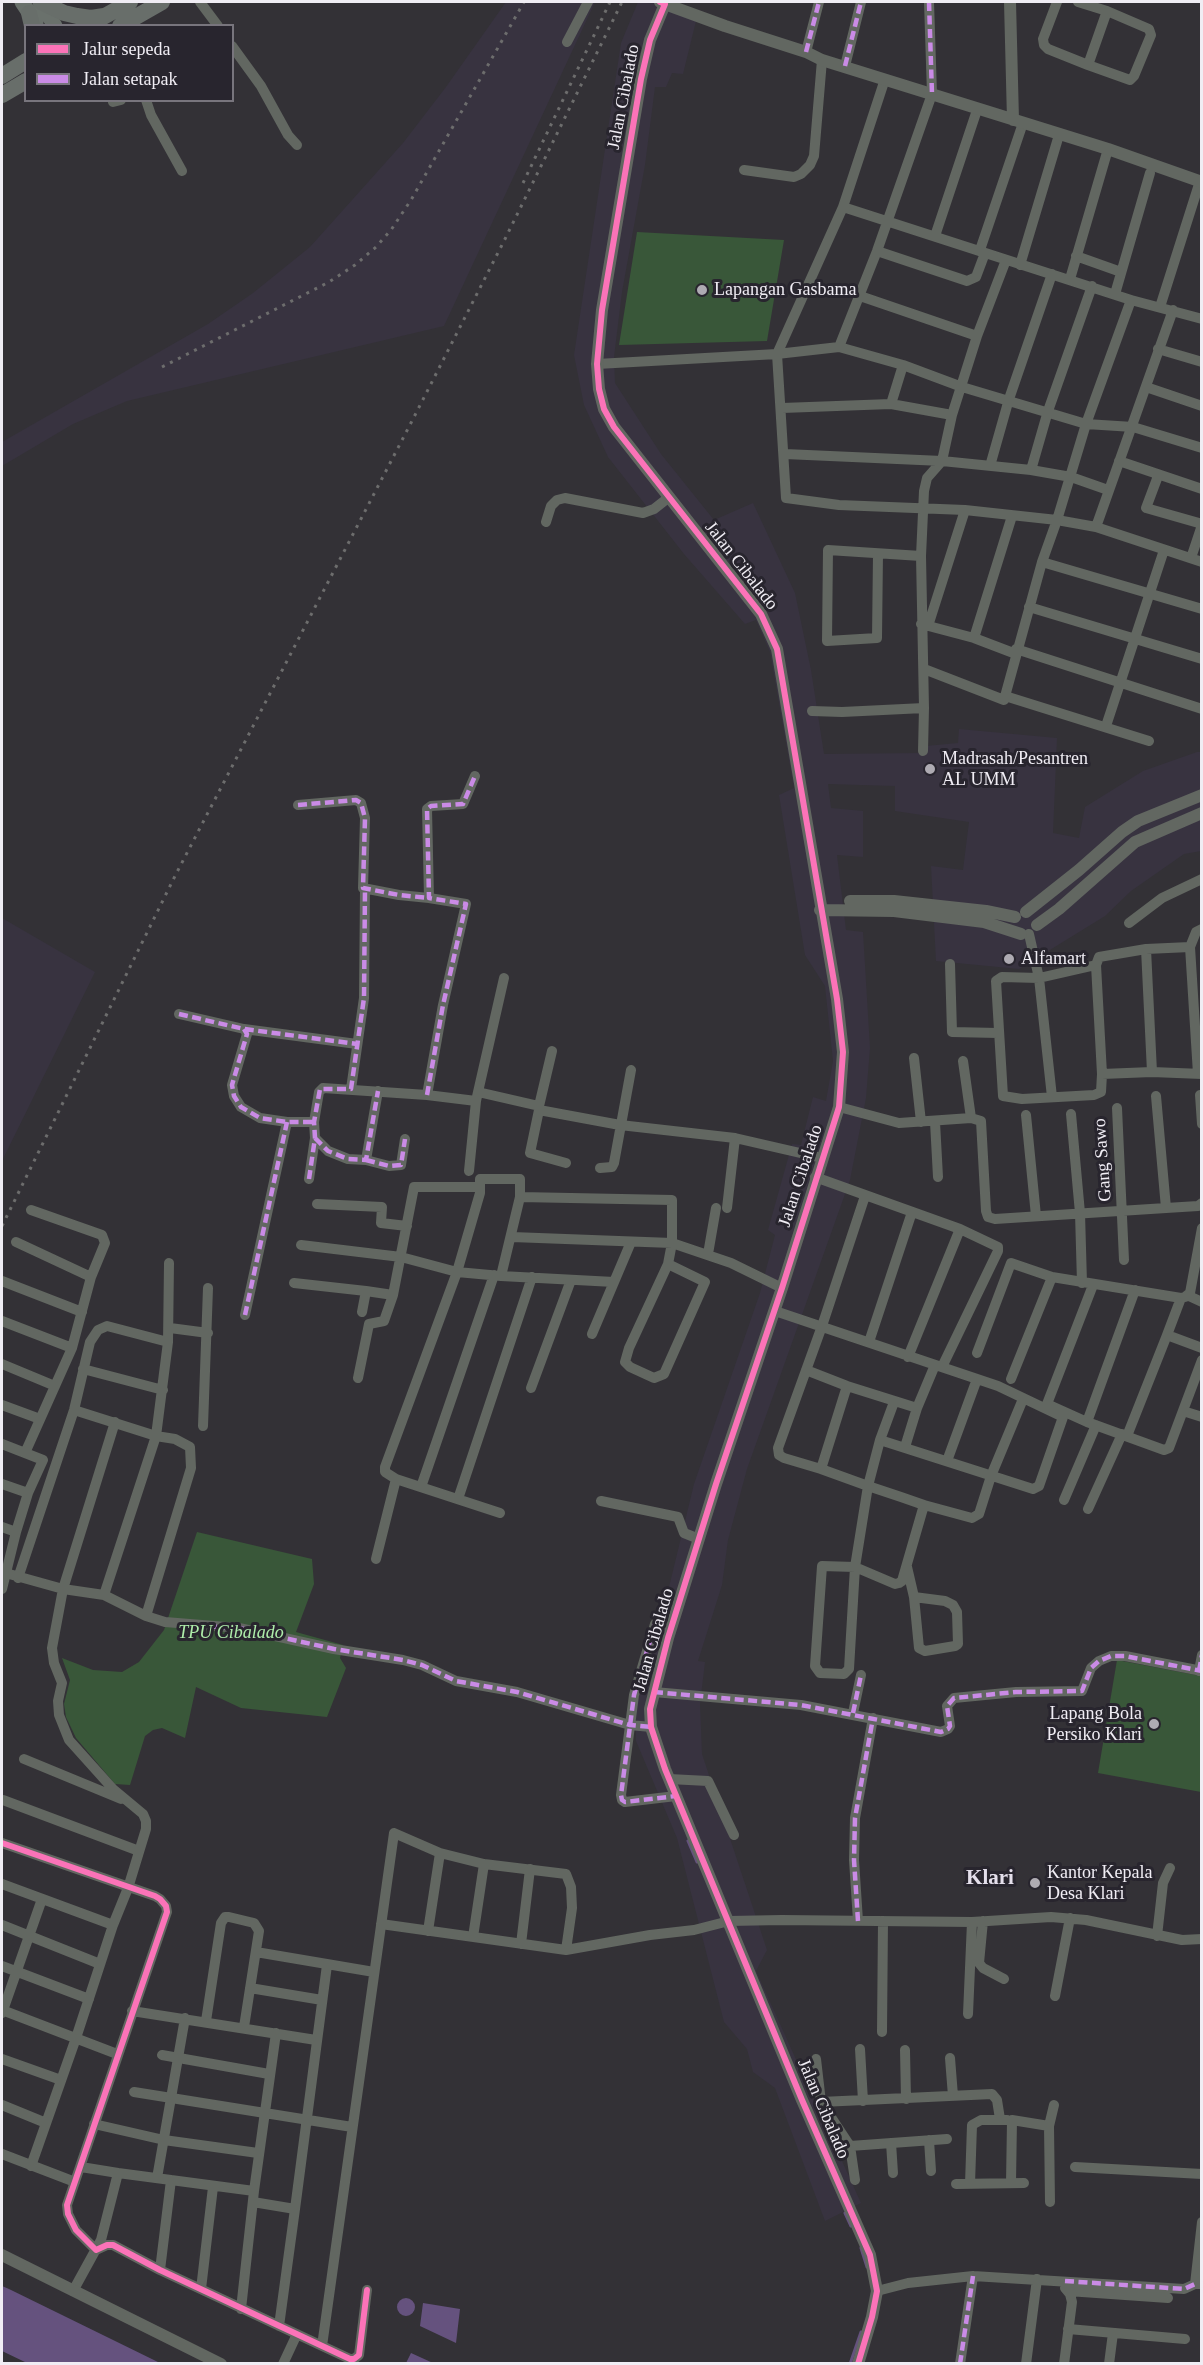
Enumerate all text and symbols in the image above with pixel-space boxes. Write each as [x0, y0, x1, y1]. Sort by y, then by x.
legend [24, 24, 234, 102]
text: Jalur sepeda [82, 39, 170, 59]
street label: Jalan Cibalado [603, 43, 645, 151]
text: Jalan setapak [82, 69, 177, 89]
place label: Lapangan Gasbama [714, 279, 856, 301]
marker: Lapangan Gasbama [695, 283, 709, 297]
street label: Jalan Cibalado [700, 517, 782, 615]
place label: Madrasah/Pesantren AL UMM [942, 748, 1088, 790]
marker: Madrasah/Pesantren AL UMM [923, 762, 937, 776]
place label: Alfamart [1021, 948, 1086, 970]
marker: Alfamart [1002, 952, 1016, 966]
street label: Gang Sawo [1089, 1118, 1117, 1202]
street label: Jalan Cibalado [774, 1122, 828, 1230]
street label: Jalan Cibalado [629, 1586, 679, 1694]
park label: TPU Cibalado [178, 1622, 284, 1644]
place label: Lapang Bola Persiko Klari [1047, 1703, 1142, 1746]
marker: Lapang Bola Persiko Klari [1147, 1717, 1161, 1731]
place label: Kantor Kepala Desa Klari [1047, 1862, 1152, 1904]
district label: Klari [966, 1866, 1014, 1892]
marker: Kantor Kepala Desa Klari [1028, 1876, 1042, 1890]
street label: Jalan Cibalado [792, 2056, 854, 2162]

